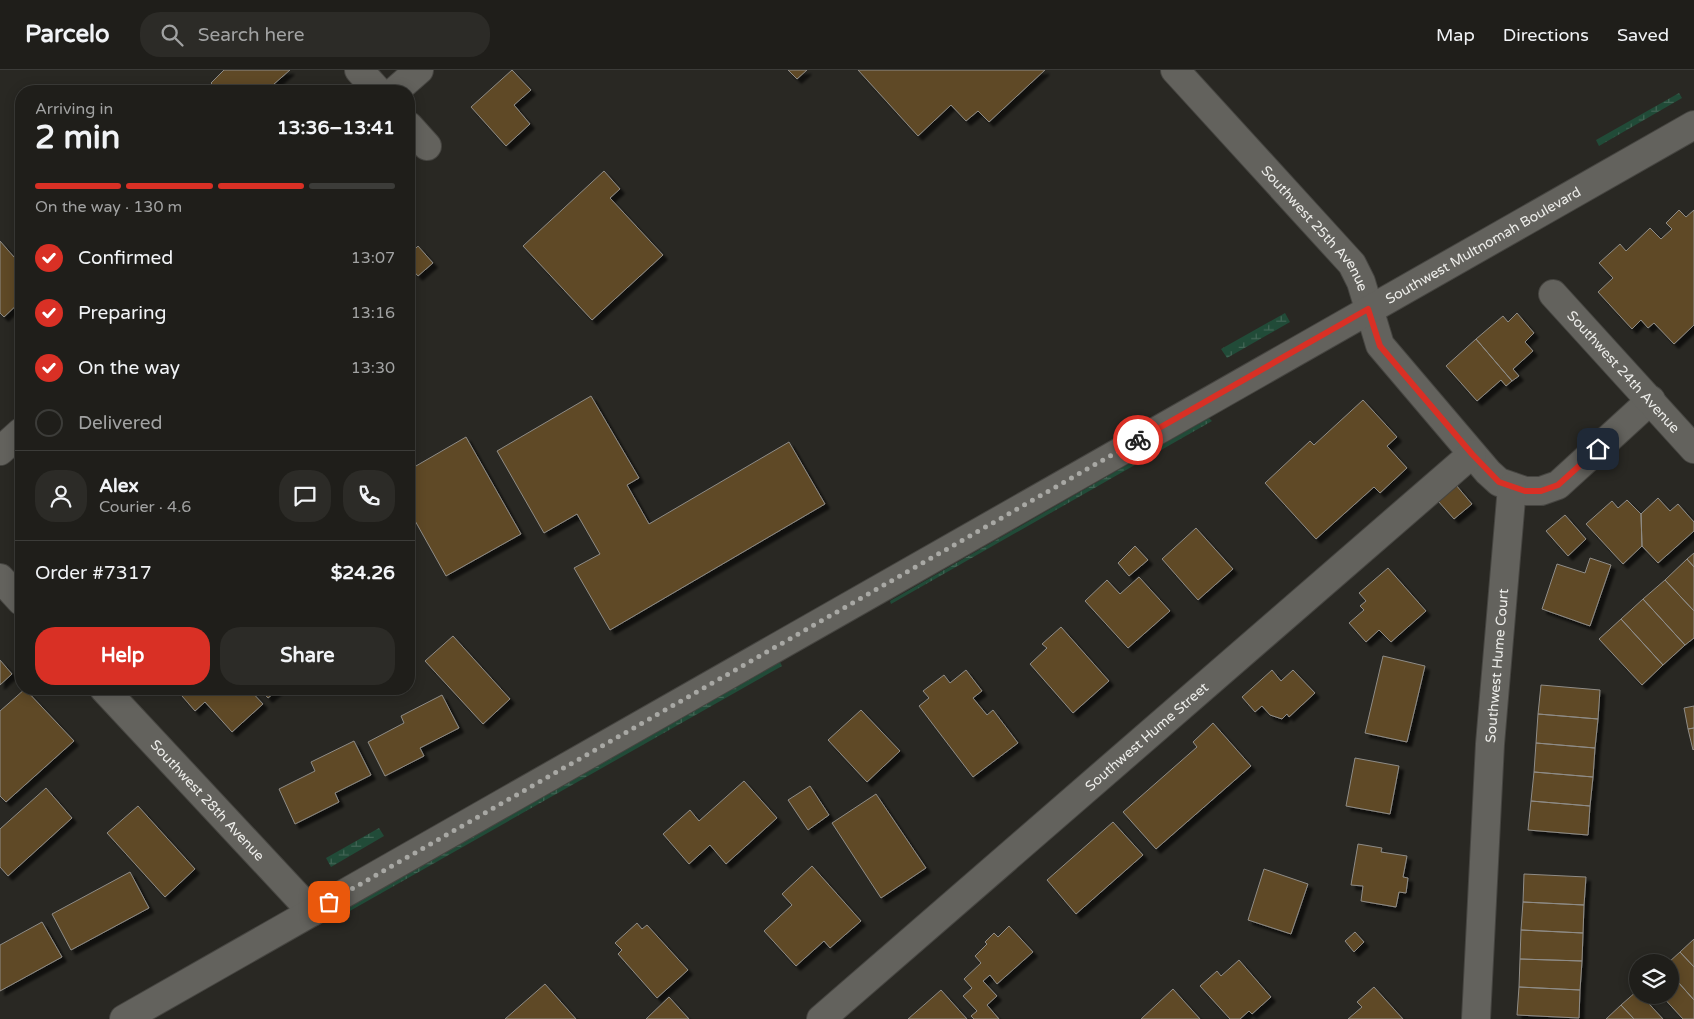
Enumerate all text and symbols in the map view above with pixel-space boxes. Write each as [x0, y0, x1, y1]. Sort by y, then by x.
search box [140, 12, 490, 57]
text: Parcelo [25, 20, 110, 49]
icon: search [158, 21, 186, 49]
text: Search here [198, 24, 305, 46]
text: Map [1436, 24, 1475, 46]
text: Directions [1503, 24, 1589, 46]
text: Saved [1617, 24, 1669, 46]
text: Arriving in [35, 99, 113, 119]
text: 13:36–13:41 [277, 117, 395, 139]
text: 2 min [35, 119, 120, 157]
street label: Southwest 25th Avenue [1258, 162, 1372, 293]
street label: Southwest Multnomah Boulevard [1382, 183, 1584, 307]
text: On the way · 130 m [35, 197, 182, 217]
icon: check [35, 244, 63, 272]
text: Confirmed [78, 247, 173, 269]
text: 13:07 [351, 248, 395, 268]
icon: check [35, 299, 63, 327]
text: Preparing [78, 302, 167, 324]
text: 13:16 [351, 303, 395, 323]
street label: Southwest 24th Avenue [1564, 307, 1684, 436]
icon: check [35, 354, 63, 382]
text: On the way [78, 357, 180, 379]
text: 13:30 [351, 358, 395, 378]
text: Delivered [78, 412, 163, 434]
courier [1113, 415, 1163, 465]
icon: bike [1124, 426, 1152, 454]
pin [1577, 428, 1619, 470]
icon: home [1584, 435, 1612, 463]
button: person [35, 470, 87, 522]
button: chat [279, 470, 331, 522]
button: phone [343, 470, 395, 522]
text: Alex [99, 475, 139, 497]
text: Courier · 4.6 [99, 497, 191, 517]
text: Order #7317 [35, 562, 152, 584]
text: $24.26 [331, 562, 395, 584]
street label: Southwest Hume Court [1482, 587, 1512, 743]
button: Help [35, 627, 210, 685]
button: Share [220, 627, 395, 685]
street label: Southwest Hume Street [1081, 678, 1212, 795]
street label: Southwest 28th Avenue [147, 736, 268, 864]
pin [308, 881, 350, 923]
icon: bag [315, 888, 343, 916]
map controls [1629, 954, 1679, 1004]
button: layers [1629, 954, 1679, 1004]

